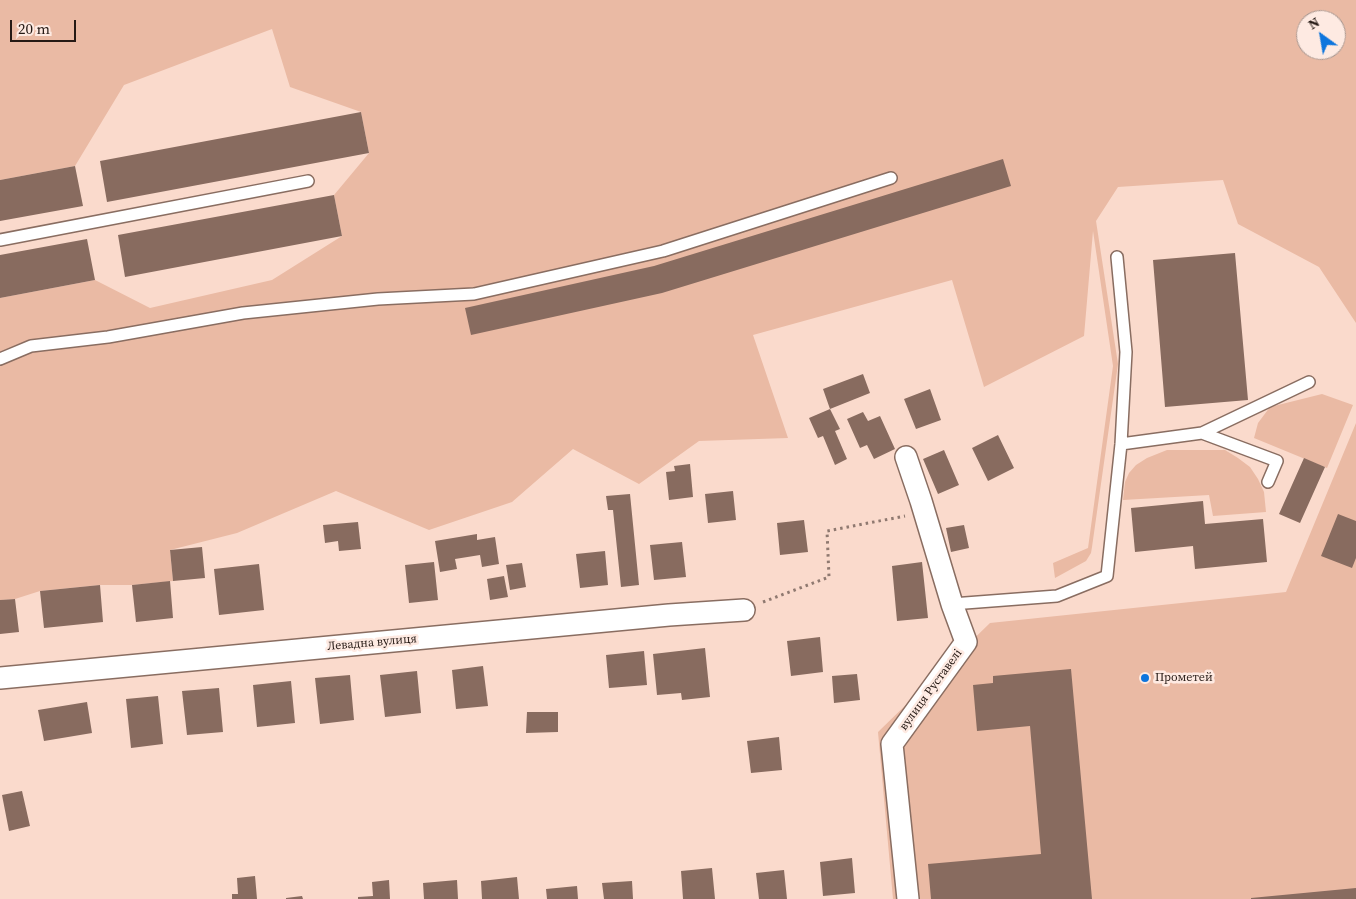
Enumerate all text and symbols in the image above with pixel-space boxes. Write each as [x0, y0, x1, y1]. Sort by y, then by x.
scale bar [12, 10, 79, 42]
north arrow [1296, 10, 1346, 60]
text: N [1304, 12, 1323, 34]
text: 20 m [18, 18, 50, 39]
street label: Левадна вулиця [327, 632, 417, 654]
street label: вулиця Руставелі [897, 646, 965, 734]
place label: Прометей [1155, 671, 1213, 685]
marker: Прометей [1139, 672, 1151, 684]

